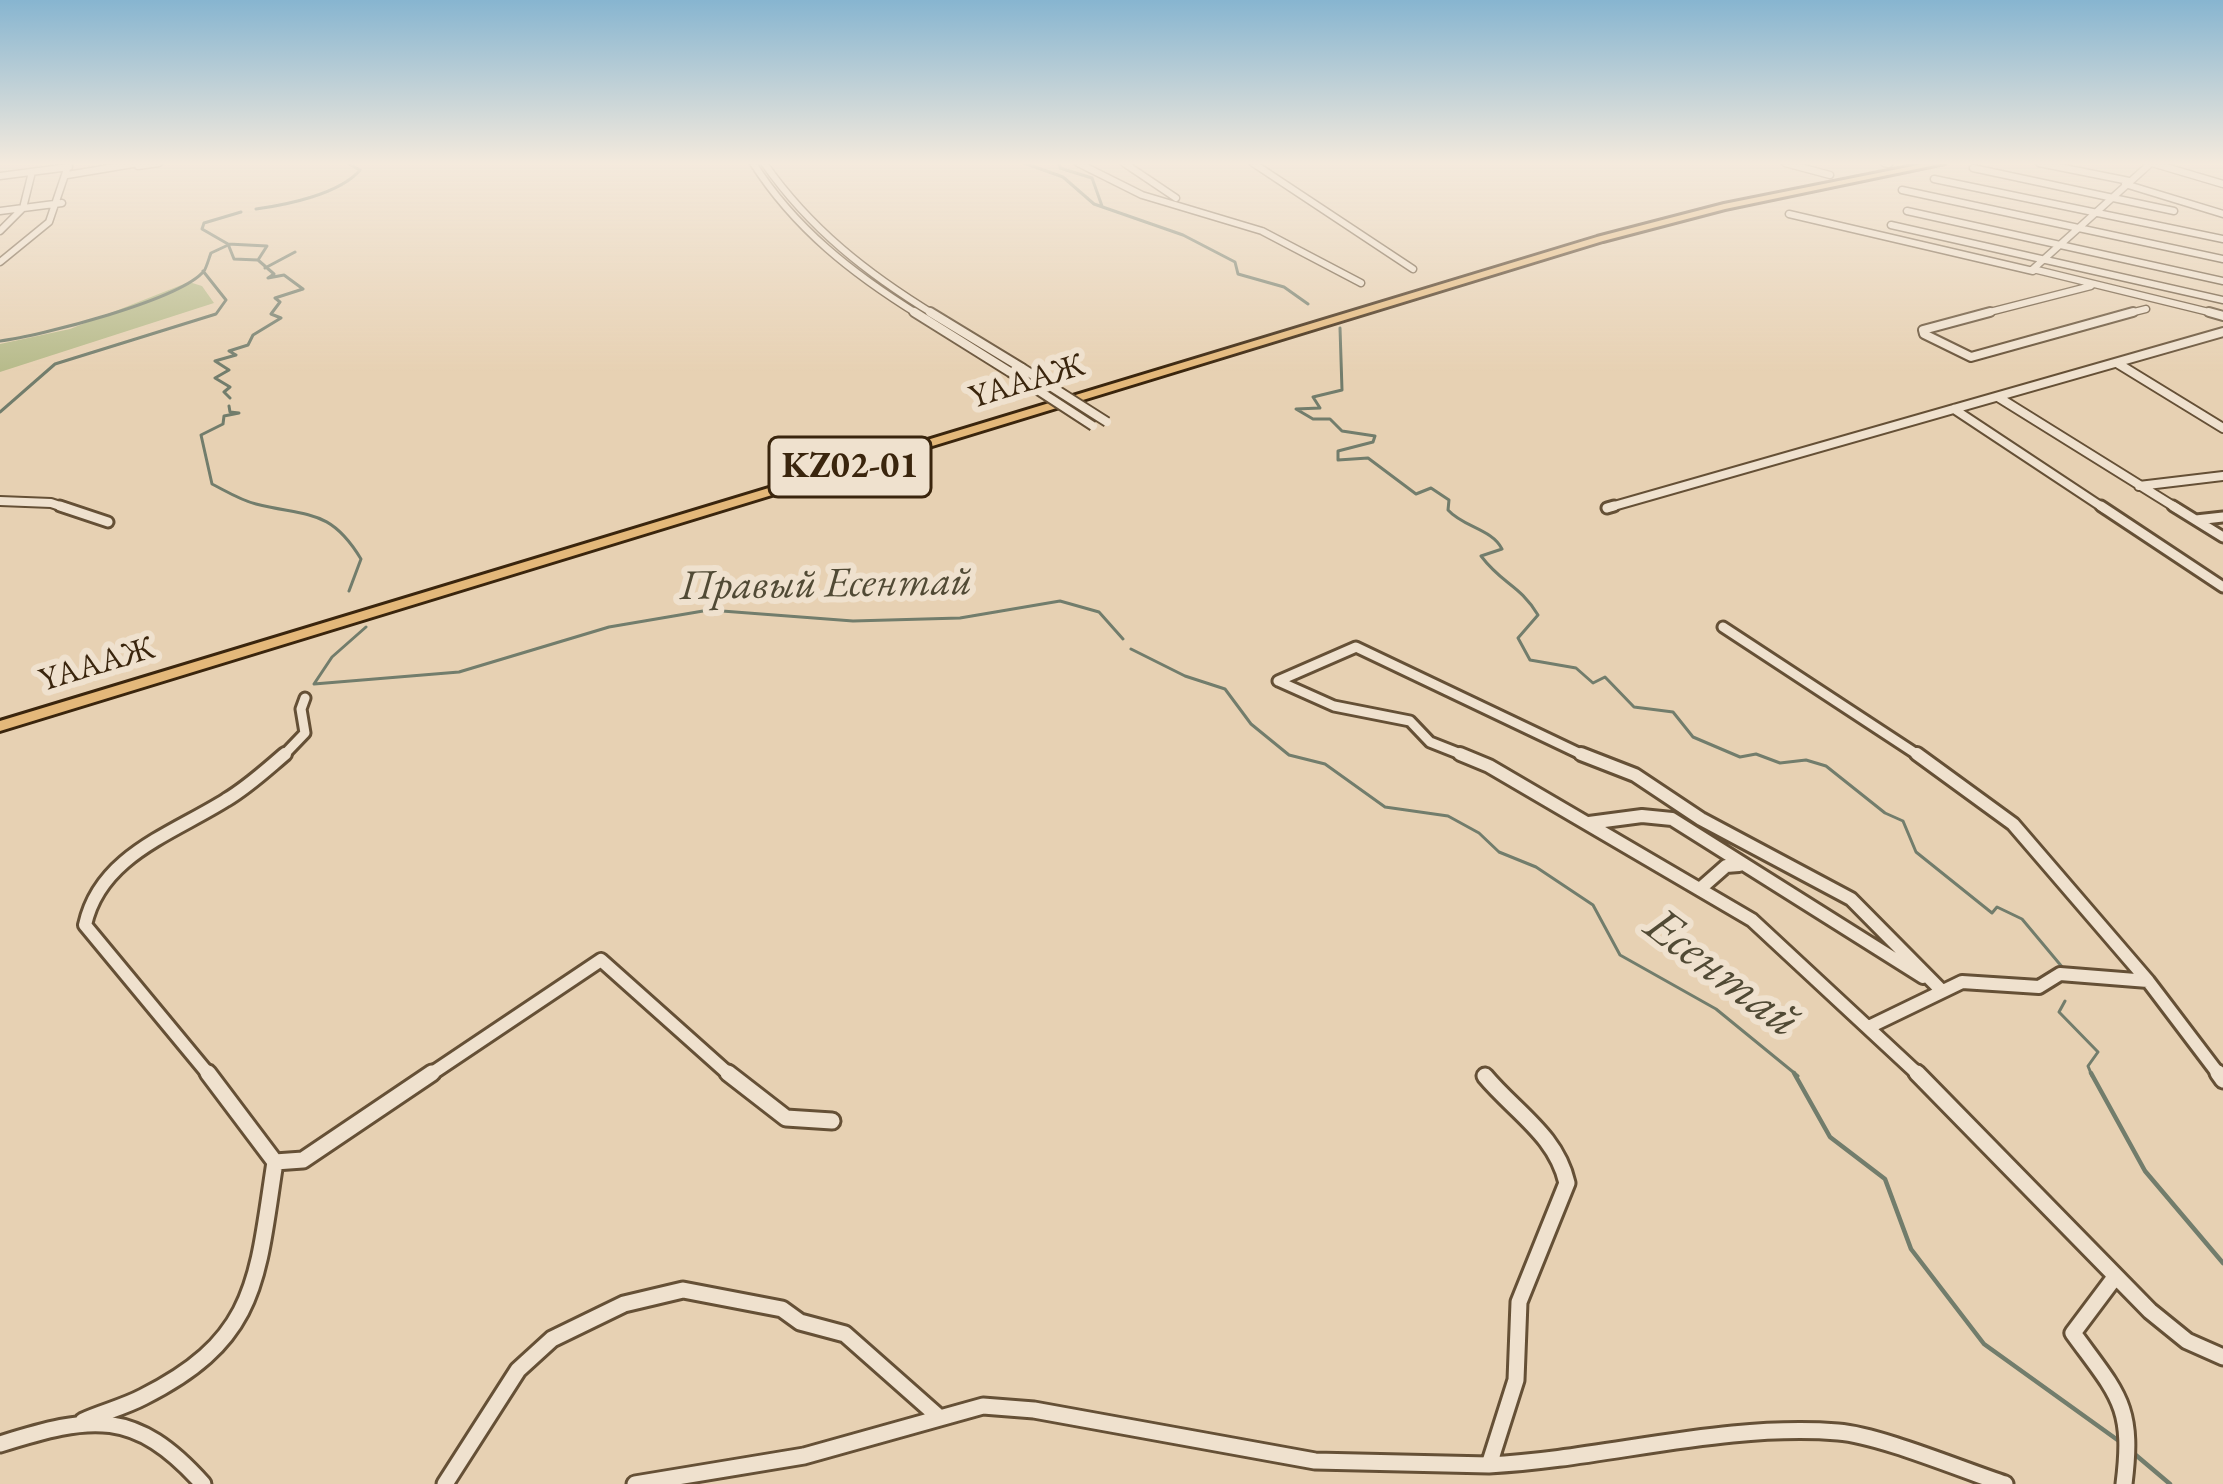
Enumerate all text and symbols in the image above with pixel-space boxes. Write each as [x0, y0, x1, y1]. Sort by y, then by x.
street label: ҮАААЖ [965, 346, 1089, 418]
road number: KZ02-01 [769, 437, 931, 497]
water label: Правый Есентай [679, 557, 973, 613]
street label: ҮАААЖ [35, 629, 159, 701]
water label: Есентай [1632, 896, 1812, 1052]

